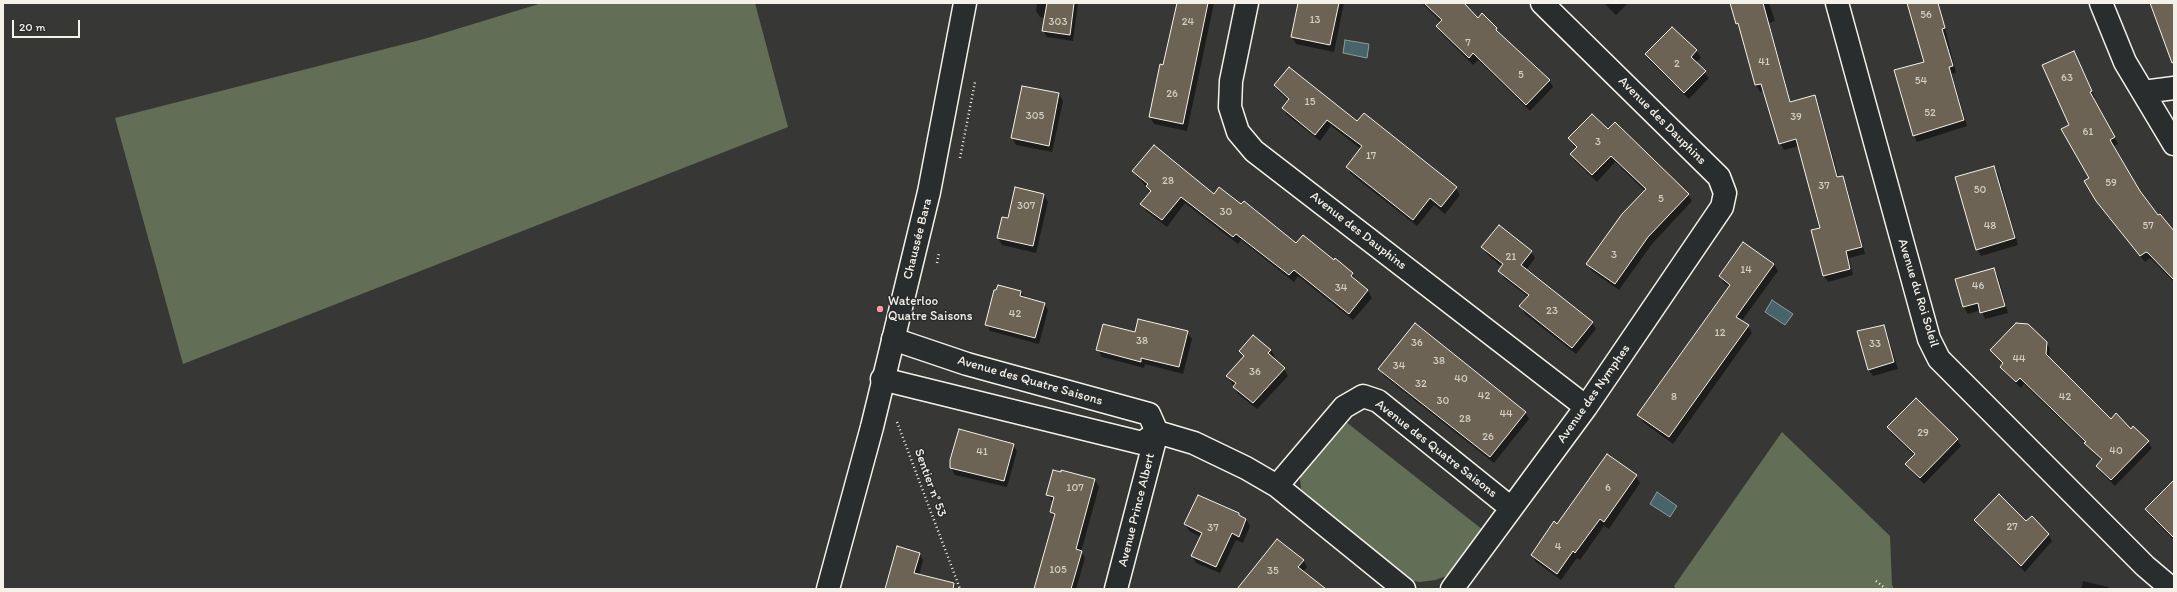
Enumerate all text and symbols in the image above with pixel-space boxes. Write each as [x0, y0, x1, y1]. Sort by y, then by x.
house number: 56 [1920, 8, 1932, 22]
scale bar [14, 12, 82, 38]
house number: 13 [1309, 13, 1321, 27]
house number: 303 [1049, 15, 1067, 29]
house number: 24 [1182, 15, 1194, 29]
text: 20 m [19, 20, 46, 34]
house number: 7 [1465, 36, 1471, 50]
house number: 41 [1758, 55, 1770, 69]
house number: 2 [1674, 57, 1680, 71]
house number: 5 [1518, 68, 1524, 82]
house number: 63 [2061, 71, 2073, 85]
street label: Avenue des Dauphins [1615, 74, 1709, 168]
house number: 54 [1915, 74, 1927, 88]
house number: 26 [1166, 87, 1178, 101]
house number: 15 [1305, 95, 1315, 109]
house number: 52 [1924, 106, 1936, 120]
house number: 305 [1026, 109, 1044, 123]
house number: 39 [1790, 110, 1802, 124]
house number: 61 [2083, 125, 2093, 139]
house number: 3 [1595, 135, 1601, 149]
house number: 17 [1366, 149, 1376, 163]
house number: 28 [1162, 174, 1174, 188]
house number: 59 [2105, 176, 2117, 190]
house number: 37 [1818, 179, 1830, 193]
house number: 50 [1974, 183, 1986, 197]
street label: Avenue des Dauphins [1307, 189, 1409, 273]
house number: 5 [1658, 192, 1664, 206]
street label: Chaussée Bara [900, 197, 936, 281]
house number: 307 [1017, 199, 1035, 213]
house number: 30 [1220, 205, 1232, 219]
house number: 48 [1984, 219, 1996, 233]
house number: 57 [2142, 219, 2154, 233]
street label: Avenue du Roi Soleil [1894, 237, 1942, 349]
house number: 3 [1611, 248, 1617, 262]
house number: 21 [1506, 250, 1516, 264]
house number: 14 [1740, 263, 1752, 277]
house number: 46 [1972, 279, 1984, 293]
house number: 34 [1335, 281, 1347, 295]
place label: Waterloo Quatre Saisons [888, 294, 973, 325]
marker: Waterloo Quatre Saisons [875, 304, 885, 314]
house number: 23 [1546, 304, 1558, 318]
house number: 42 [1009, 307, 1021, 321]
house number: 12 [1715, 326, 1725, 340]
house number: 38 [1136, 334, 1148, 348]
house number: 36 [1411, 336, 1423, 350]
house number: 33 [1869, 337, 1881, 351]
street label: Avenue des Nymphes [1554, 342, 1634, 446]
house number: 44 [2012, 352, 2026, 366]
street label: Avenue des Quatre Saisons [956, 353, 1104, 409]
house number: 38 [1433, 354, 1445, 368]
house number: 34 [1393, 359, 1405, 373]
house number: 36 [1249, 365, 1261, 379]
house number: 40 [1454, 372, 1468, 386]
house number: 32 [1415, 377, 1427, 391]
house number: 42 [1478, 389, 1490, 403]
house number: 8 [1671, 390, 1677, 404]
house number: 42 [2059, 390, 2071, 404]
house number: 30 [1437, 394, 1449, 408]
street label: Avenue des Quatre Saisons [1372, 397, 1500, 501]
house number: 44 [1499, 407, 1513, 421]
house number: 28 [1459, 412, 1471, 426]
house number: 29 [1917, 426, 1929, 440]
house number: 26 [1482, 430, 1494, 444]
house number: 40 [2109, 444, 2123, 458]
house number: 41 [976, 445, 988, 459]
street label: Sentier n° 53 [910, 447, 950, 519]
street label: Avenue Prince Albert [1115, 452, 1159, 568]
house number: 107 [1066, 481, 1084, 495]
house number: 6 [1605, 481, 1611, 495]
house number: 27 [2006, 520, 2018, 534]
house number: 37 [1207, 521, 1219, 535]
house number: 4 [1555, 540, 1561, 554]
house number: 105 [1049, 563, 1067, 577]
house number: 35 [1267, 564, 1279, 578]

